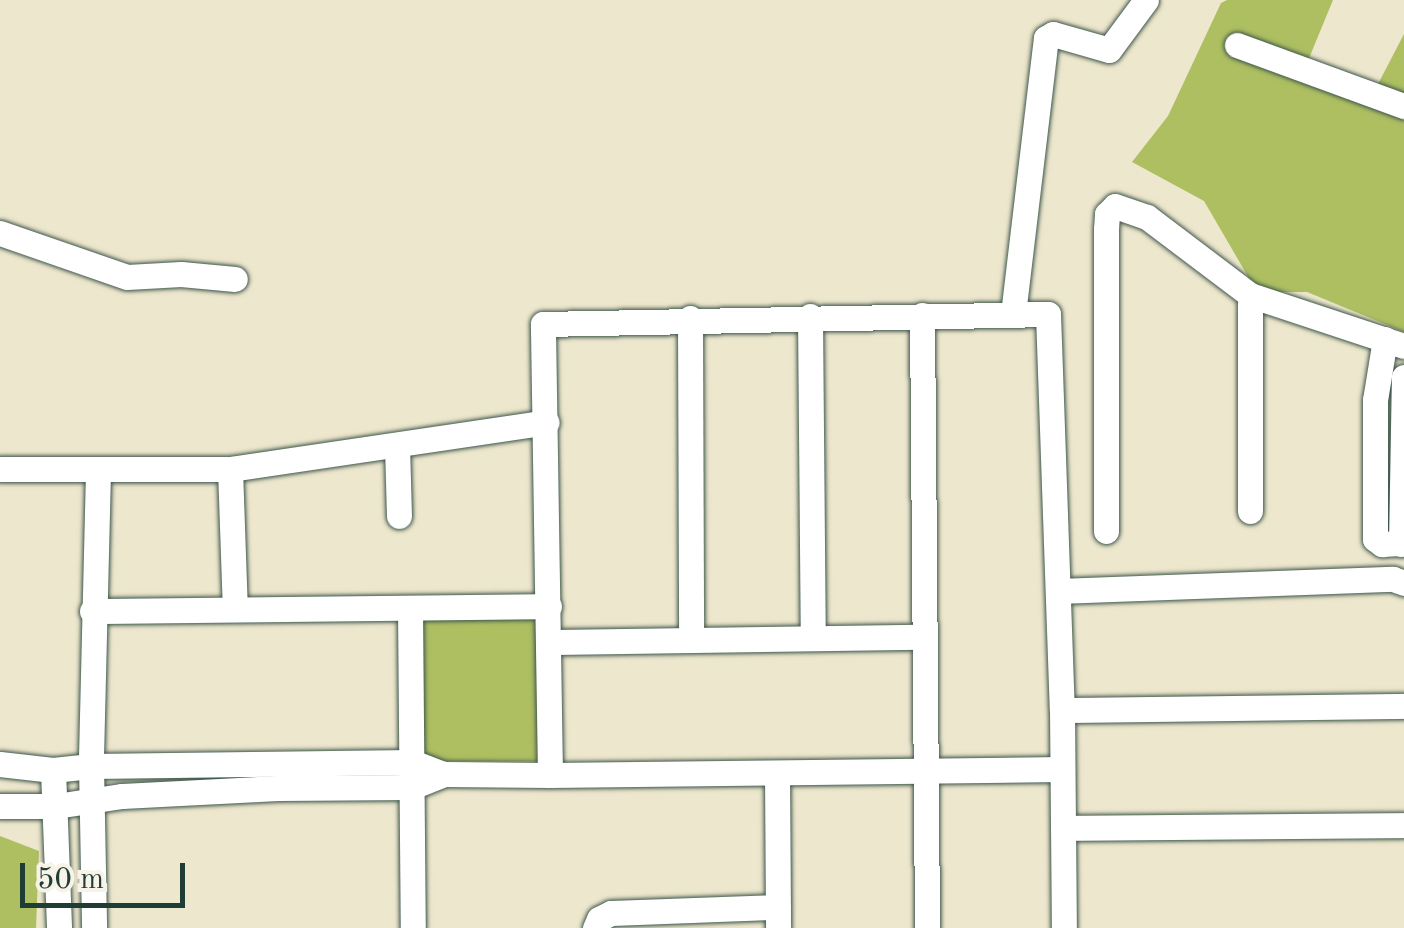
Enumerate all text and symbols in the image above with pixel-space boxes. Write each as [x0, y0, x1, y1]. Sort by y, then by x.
scale bar [25, 843, 190, 905]
text: 50 m [37, 865, 104, 895]

